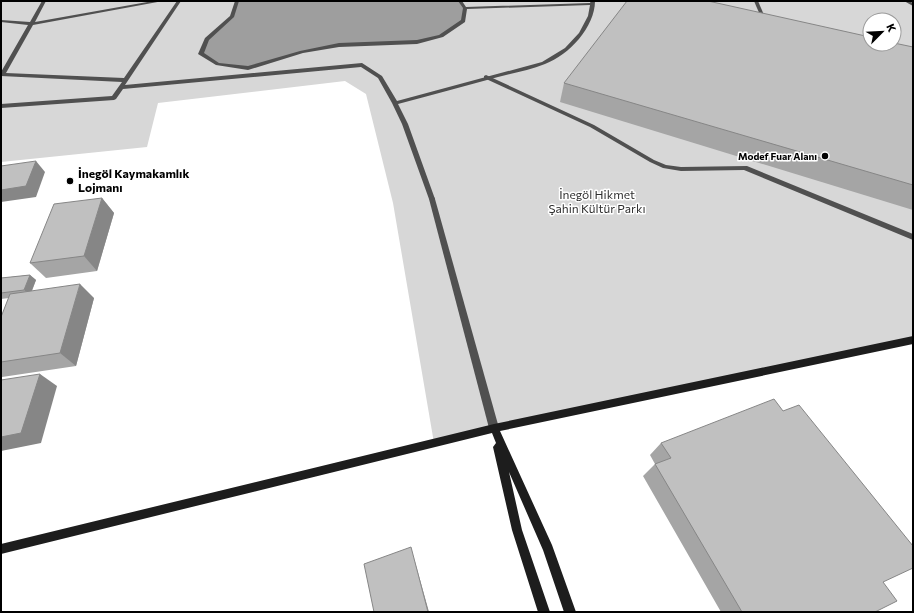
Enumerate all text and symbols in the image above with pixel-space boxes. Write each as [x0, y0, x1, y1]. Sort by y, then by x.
north arrow [862, 12, 902, 52]
text: K [884, 22, 899, 34]
place label: Modef Fuar Alanı [738, 150, 817, 162]
marker: Modef Fuar Alanı [820, 151, 830, 161]
place label: İnegöl Kaymakamlık Lojmanı [78, 166, 189, 194]
marker: İnegöl Kaymakamlık Lojmanı [65, 176, 75, 186]
park label: İnegöl Hikmet Şahin Kültür Parkı [549, 187, 646, 215]

